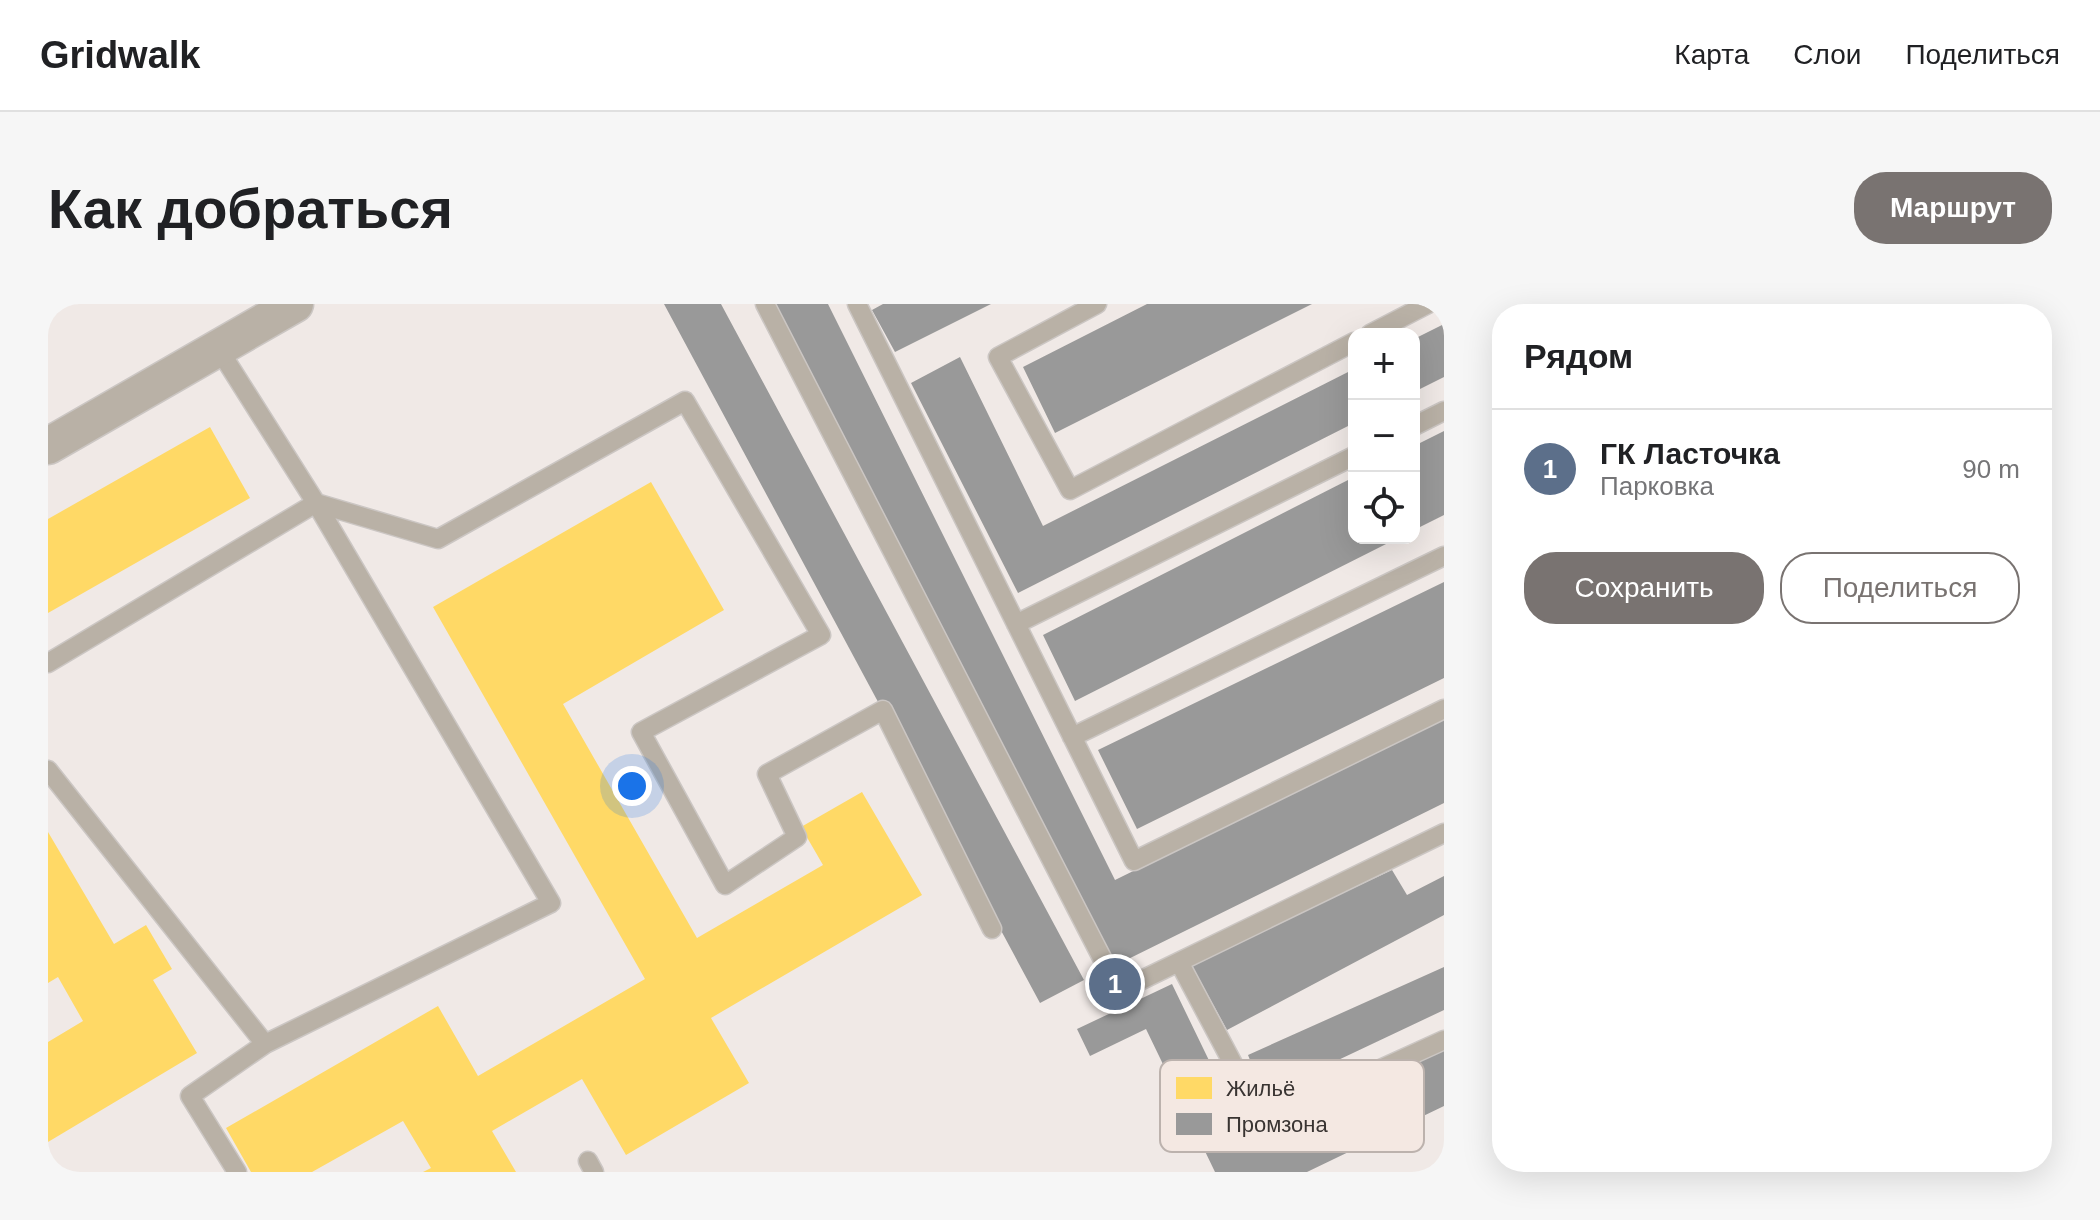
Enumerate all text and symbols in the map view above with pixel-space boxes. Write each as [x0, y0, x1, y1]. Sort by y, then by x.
text: Gridwalk [40, 34, 201, 76]
text: Карта [1674, 39, 1749, 70]
text: Слои [1793, 39, 1861, 70]
text: Поделиться [1905, 39, 2060, 70]
button: Маршрут [1854, 172, 2052, 244]
text: Как добраться [48, 177, 453, 240]
map controls [1348, 328, 1420, 544]
button: + [1348, 328, 1420, 400]
text: Рядом [1524, 337, 1633, 375]
button: − [1348, 400, 1420, 472]
text: ГК Ласточка [1600, 437, 1780, 470]
text: 1 [1543, 454, 1557, 484]
text: 90 m [1962, 454, 2020, 484]
text: Парковка [1600, 471, 1714, 501]
button: locate [1348, 472, 1420, 544]
button: Сохранить [1524, 552, 1764, 624]
button: Поделиться [1780, 552, 2020, 624]
your location [612, 766, 652, 806]
pin: 1 [1089, 954, 1141, 1014]
legend [1160, 1060, 1424, 1152]
text: Жильё [1226, 1076, 1295, 1101]
text: Промзона [1226, 1112, 1328, 1137]

